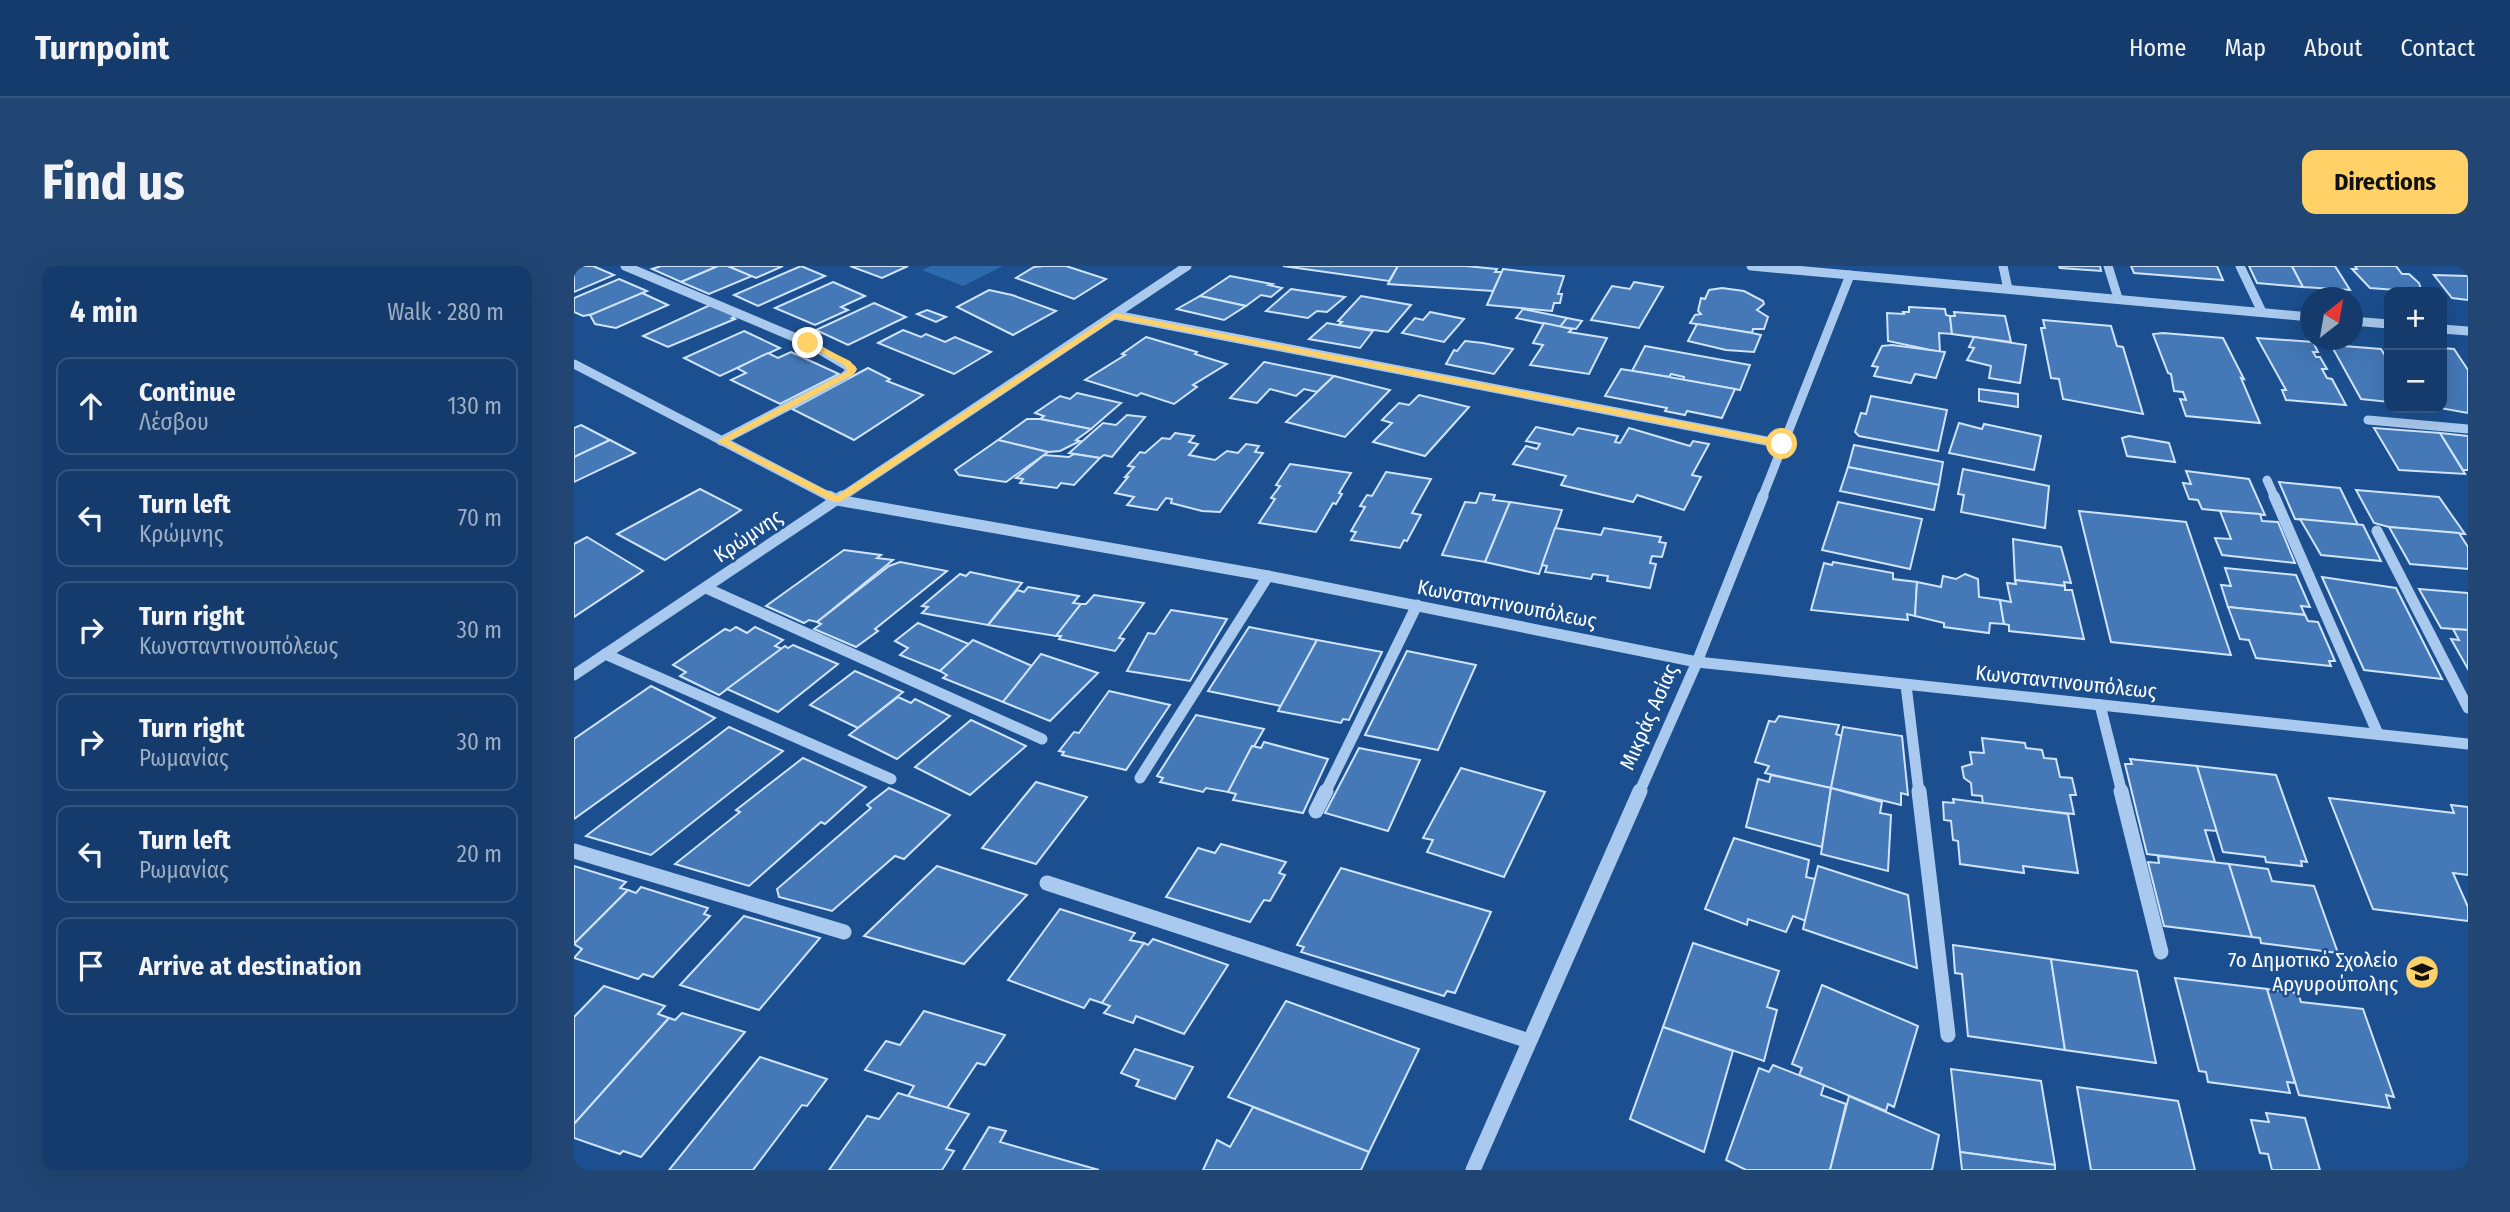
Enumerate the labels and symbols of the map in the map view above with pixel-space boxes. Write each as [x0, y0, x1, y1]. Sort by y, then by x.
north arrow [2300, 287, 2363, 350]
route end [792, 327, 823, 358]
route start [1766, 428, 1797, 459]
street label: Κρώμνης [709, 504, 787, 568]
street label: Κωνσταντινουπόλεως [1415, 574, 1599, 634]
street label: Μικράς Ασίας [1614, 660, 1684, 774]
street label: Κωνσταντινουπόλεως [1974, 660, 2158, 704]
place label: 7ο Δημοτικό Σχολείο Αργυρούπολης [2228, 947, 2398, 997]
school or university icon: 7ο Δημοτικό Σχολείο Αργυρούπολης [2403, 953, 2441, 991]

